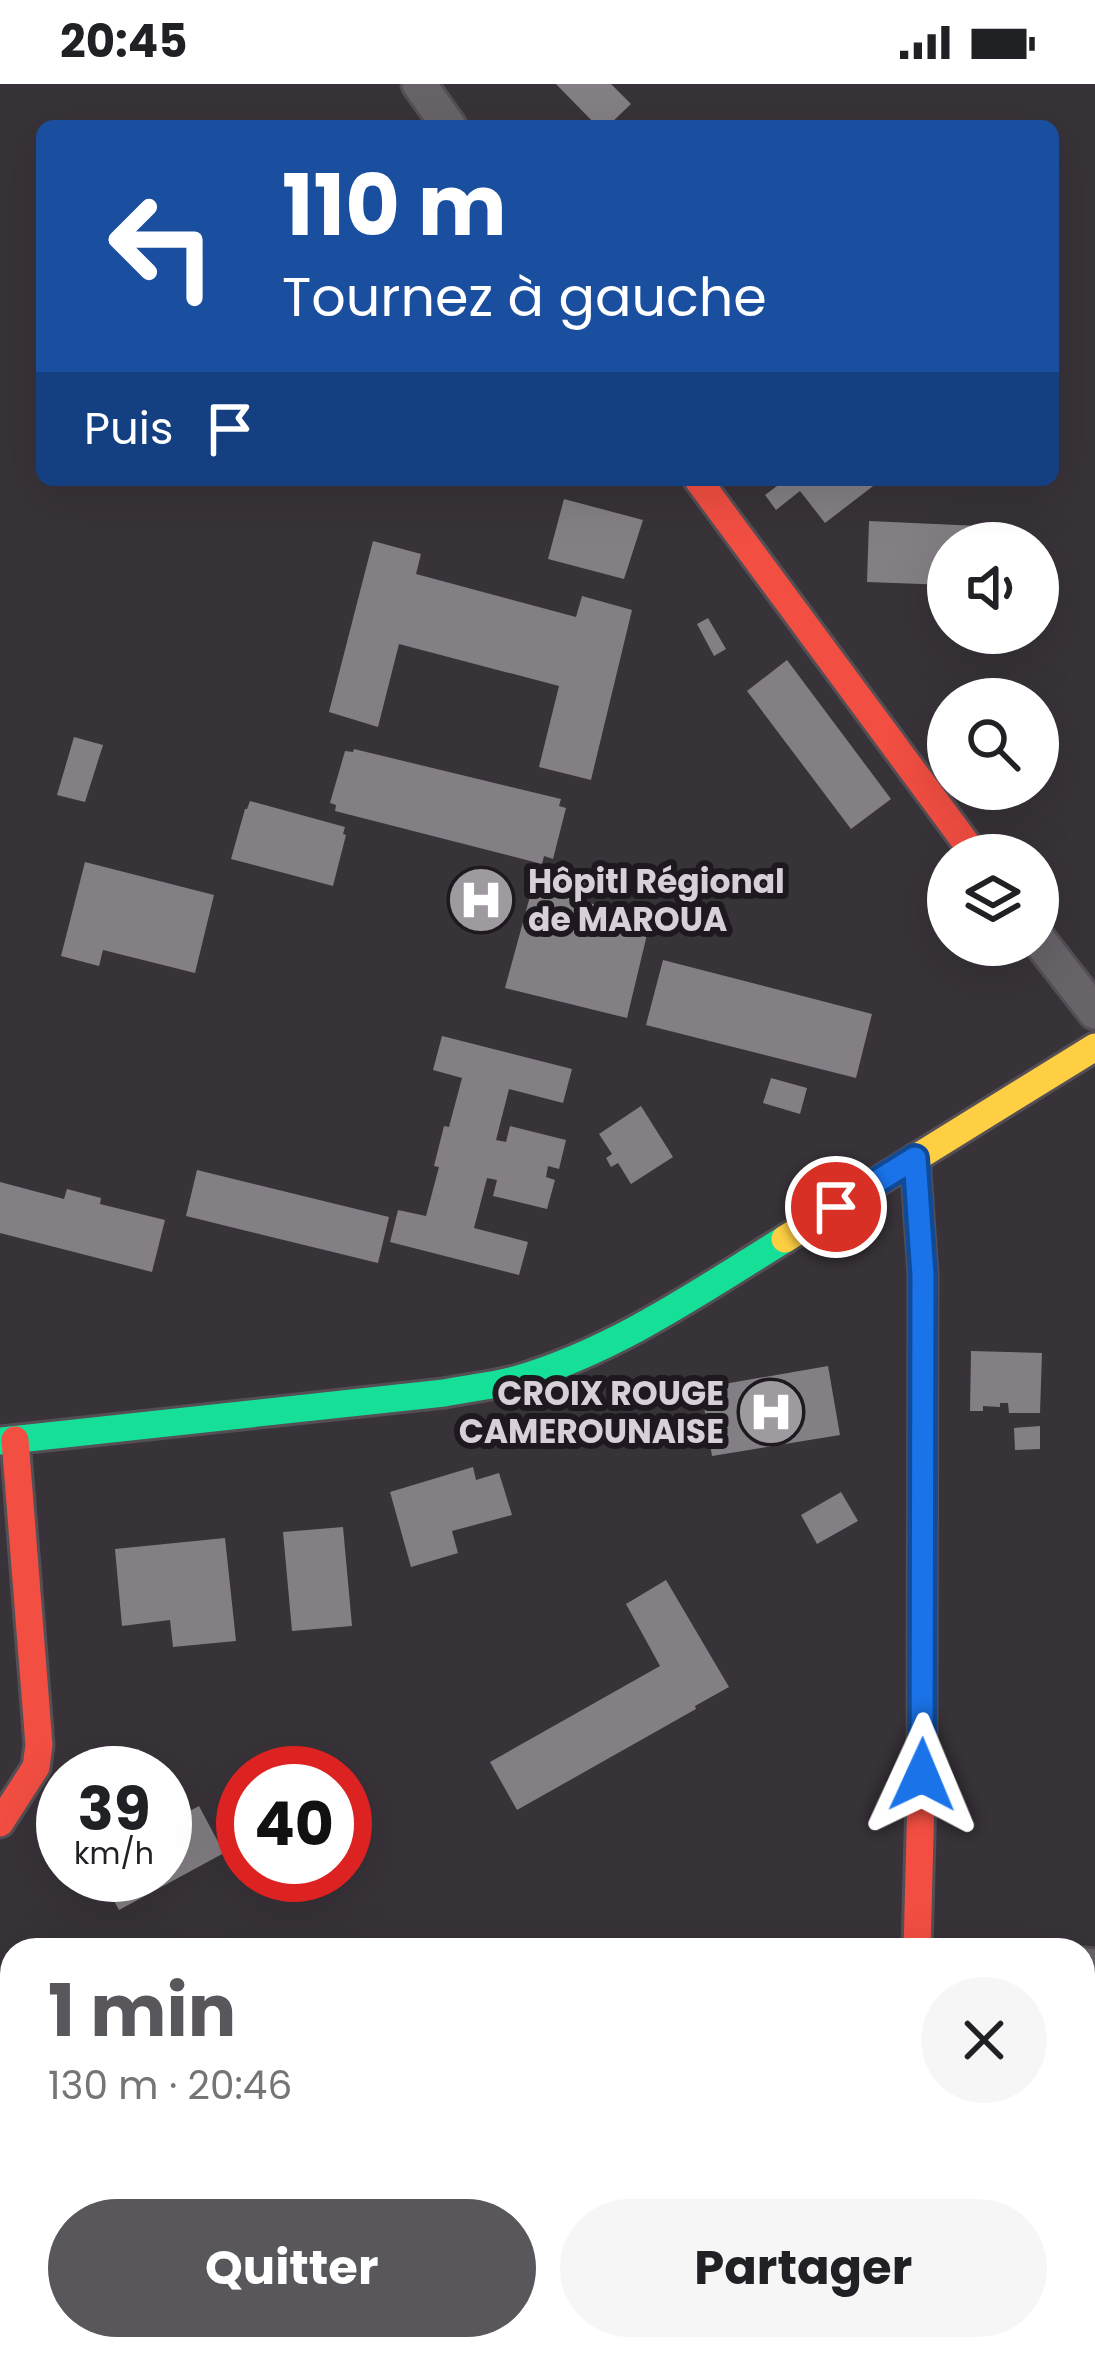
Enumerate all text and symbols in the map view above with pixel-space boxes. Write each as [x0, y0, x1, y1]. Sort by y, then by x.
text: 20:45 [60, 10, 188, 73]
text: 110 m [282, 147, 507, 264]
icon: left [84, 168, 240, 324]
text: Tournez à gauche [282, 259, 767, 335]
icon: arrive [197, 396, 263, 462]
text: Puis [84, 397, 173, 460]
map controls [927, 522, 1059, 966]
button: sound [927, 522, 1059, 654]
button: search [927, 678, 1059, 810]
button: layers [927, 834, 1059, 966]
place label: Hôpitl Régional de MAROUA [528, 858, 785, 943]
hospital icon: Hôpitl Régional de MAROUA [446, 865, 516, 935]
pin [785, 1156, 887, 1258]
icon: arrive [803, 1174, 869, 1240]
place label: CROIX ROUGE CAMEROUNAISE [459, 1370, 724, 1455]
hospital icon: CROIX ROUGE CAMEROUNAISE [736, 1377, 806, 1447]
position arrow [859, 1712, 985, 1838]
speed limit sign: 40 [216, 1746, 372, 1902]
text: 39 [77, 1767, 151, 1851]
text: km/h [74, 1832, 154, 1875]
text: 1 min [48, 1960, 236, 2061]
button: close [921, 1977, 1047, 2103]
text: 130 m · 20:46 [48, 2058, 292, 2113]
button: Quitter [48, 2199, 536, 2337]
button: Partager [560, 2199, 1047, 2337]

